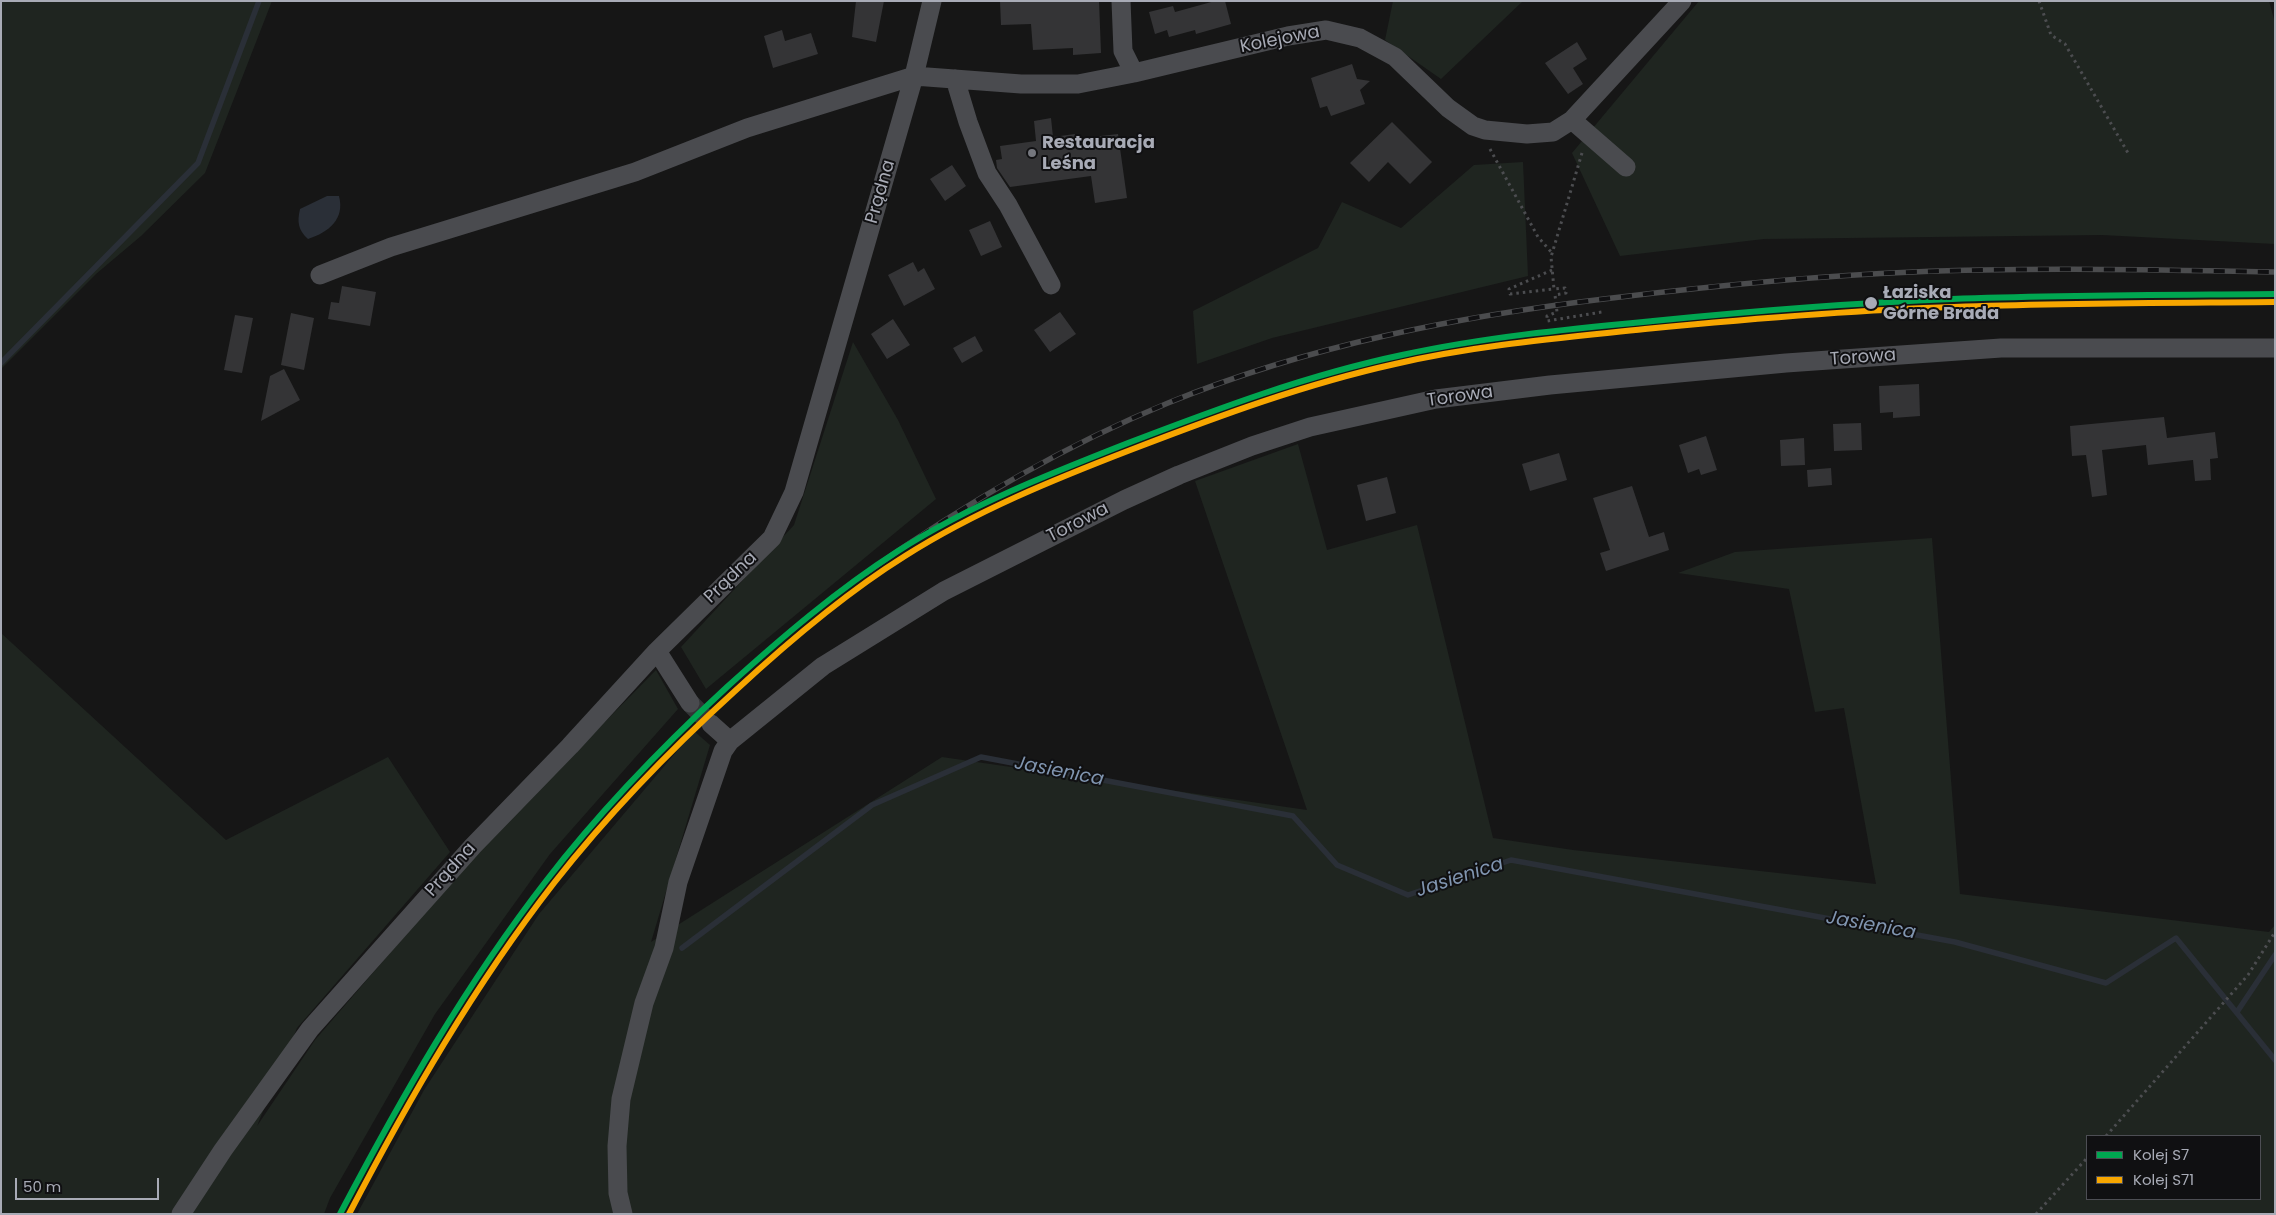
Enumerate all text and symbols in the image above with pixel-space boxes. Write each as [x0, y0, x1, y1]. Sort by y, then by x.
street label: Kolejowa [1238, 22, 1322, 58]
place label: Restauracja Leśna [1042, 132, 1155, 174]
marker: Restauracja Leśna [1026, 147, 1038, 159]
street label: Prądna [862, 158, 900, 226]
place label: Łaziska Górne Brada [1883, 282, 1999, 324]
marker: Łaziska Górne Brada [1863, 295, 1879, 311]
street label: Torowa [1829, 345, 1897, 371]
street label: Torowa [1426, 382, 1494, 412]
street label: Torowa [1044, 498, 1112, 548]
street label: Prądna [700, 548, 762, 608]
water label: Jasienica [1012, 752, 1106, 792]
street label: Prądna [421, 839, 481, 901]
water label: Jasienica [1413, 853, 1507, 903]
water label: Jasienica [1824, 907, 1918, 945]
legend [2086, 1135, 2261, 1200]
text: Kolej S7 [2133, 1144, 2189, 1165]
scale bar [18, 1168, 161, 1200]
text: Kolej S71 [2133, 1169, 2194, 1190]
text: 50 m [23, 1176, 61, 1197]

